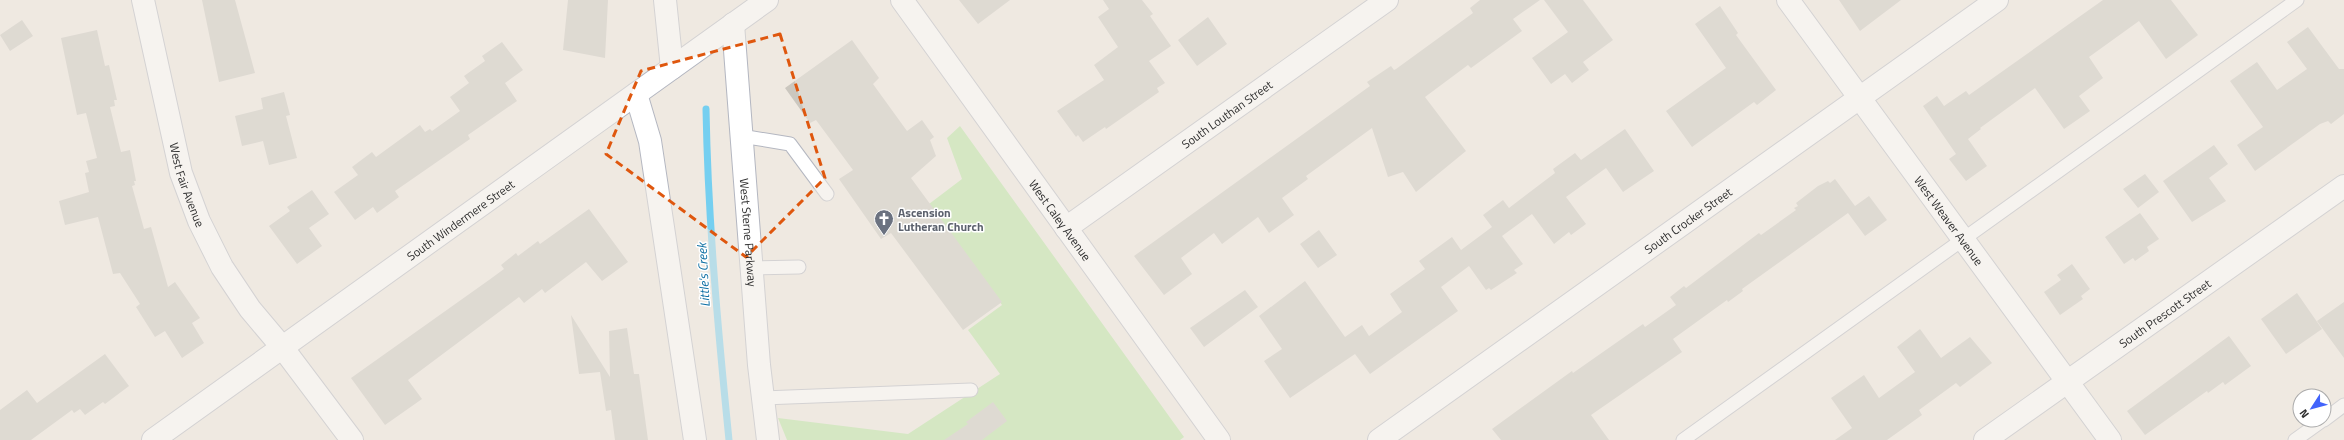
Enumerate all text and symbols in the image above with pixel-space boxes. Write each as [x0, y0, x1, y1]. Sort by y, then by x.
street label: South Louthan Street [1177, 75, 1277, 153]
street label: West Fair Avenue [165, 141, 210, 230]
street label: West Weaver Avenue [1910, 171, 1989, 269]
street label: South Windermere Street [402, 174, 519, 265]
street label: West Caley Avenue [1025, 175, 1096, 264]
street label: West Sterne Parkway [735, 177, 763, 288]
street label: South Crocker Street [1640, 182, 1736, 258]
place label: Ascension Lutheran Church [898, 203, 984, 236]
church icon: Ascension Lutheran Church [873, 208, 895, 236]
water label: Little's Creek [691, 240, 715, 307]
street label: South Prescott Street [2115, 273, 2215, 352]
north arrow [2292, 388, 2332, 428]
text: N [2295, 406, 2313, 422]

